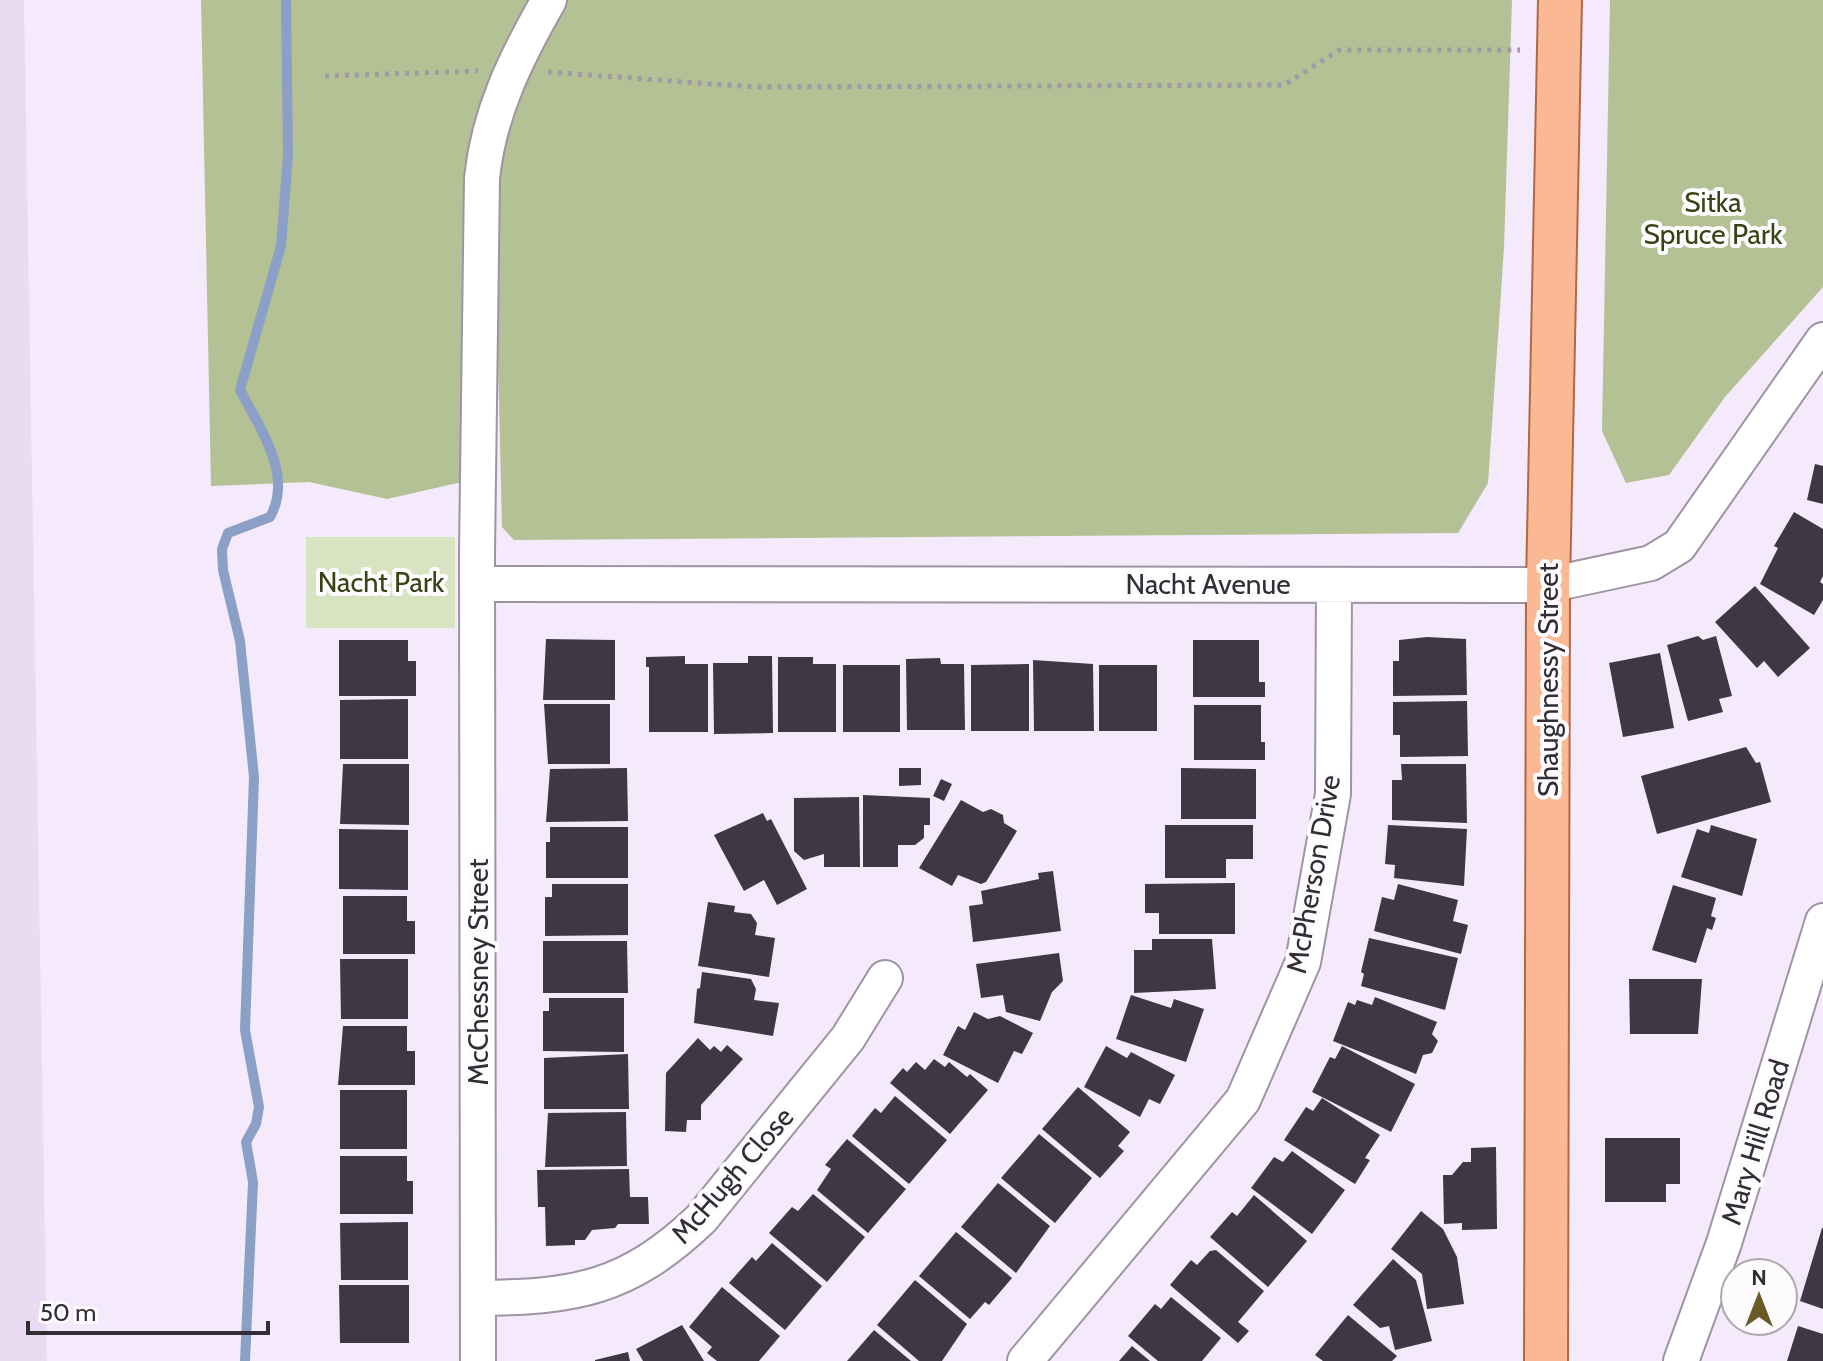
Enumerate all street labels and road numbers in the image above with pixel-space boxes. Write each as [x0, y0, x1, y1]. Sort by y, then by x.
street label: Shaughnessy Street [1531, 563, 1565, 797]
street label: Nacht Avenue [1125, 567, 1291, 601]
street label: McPherson Drive [1279, 772, 1347, 976]
street label: McChessney Street [461, 859, 495, 1085]
street label: Mary Hill Road [1714, 1055, 1796, 1229]
street label: McHugh Close [664, 1100, 800, 1250]

